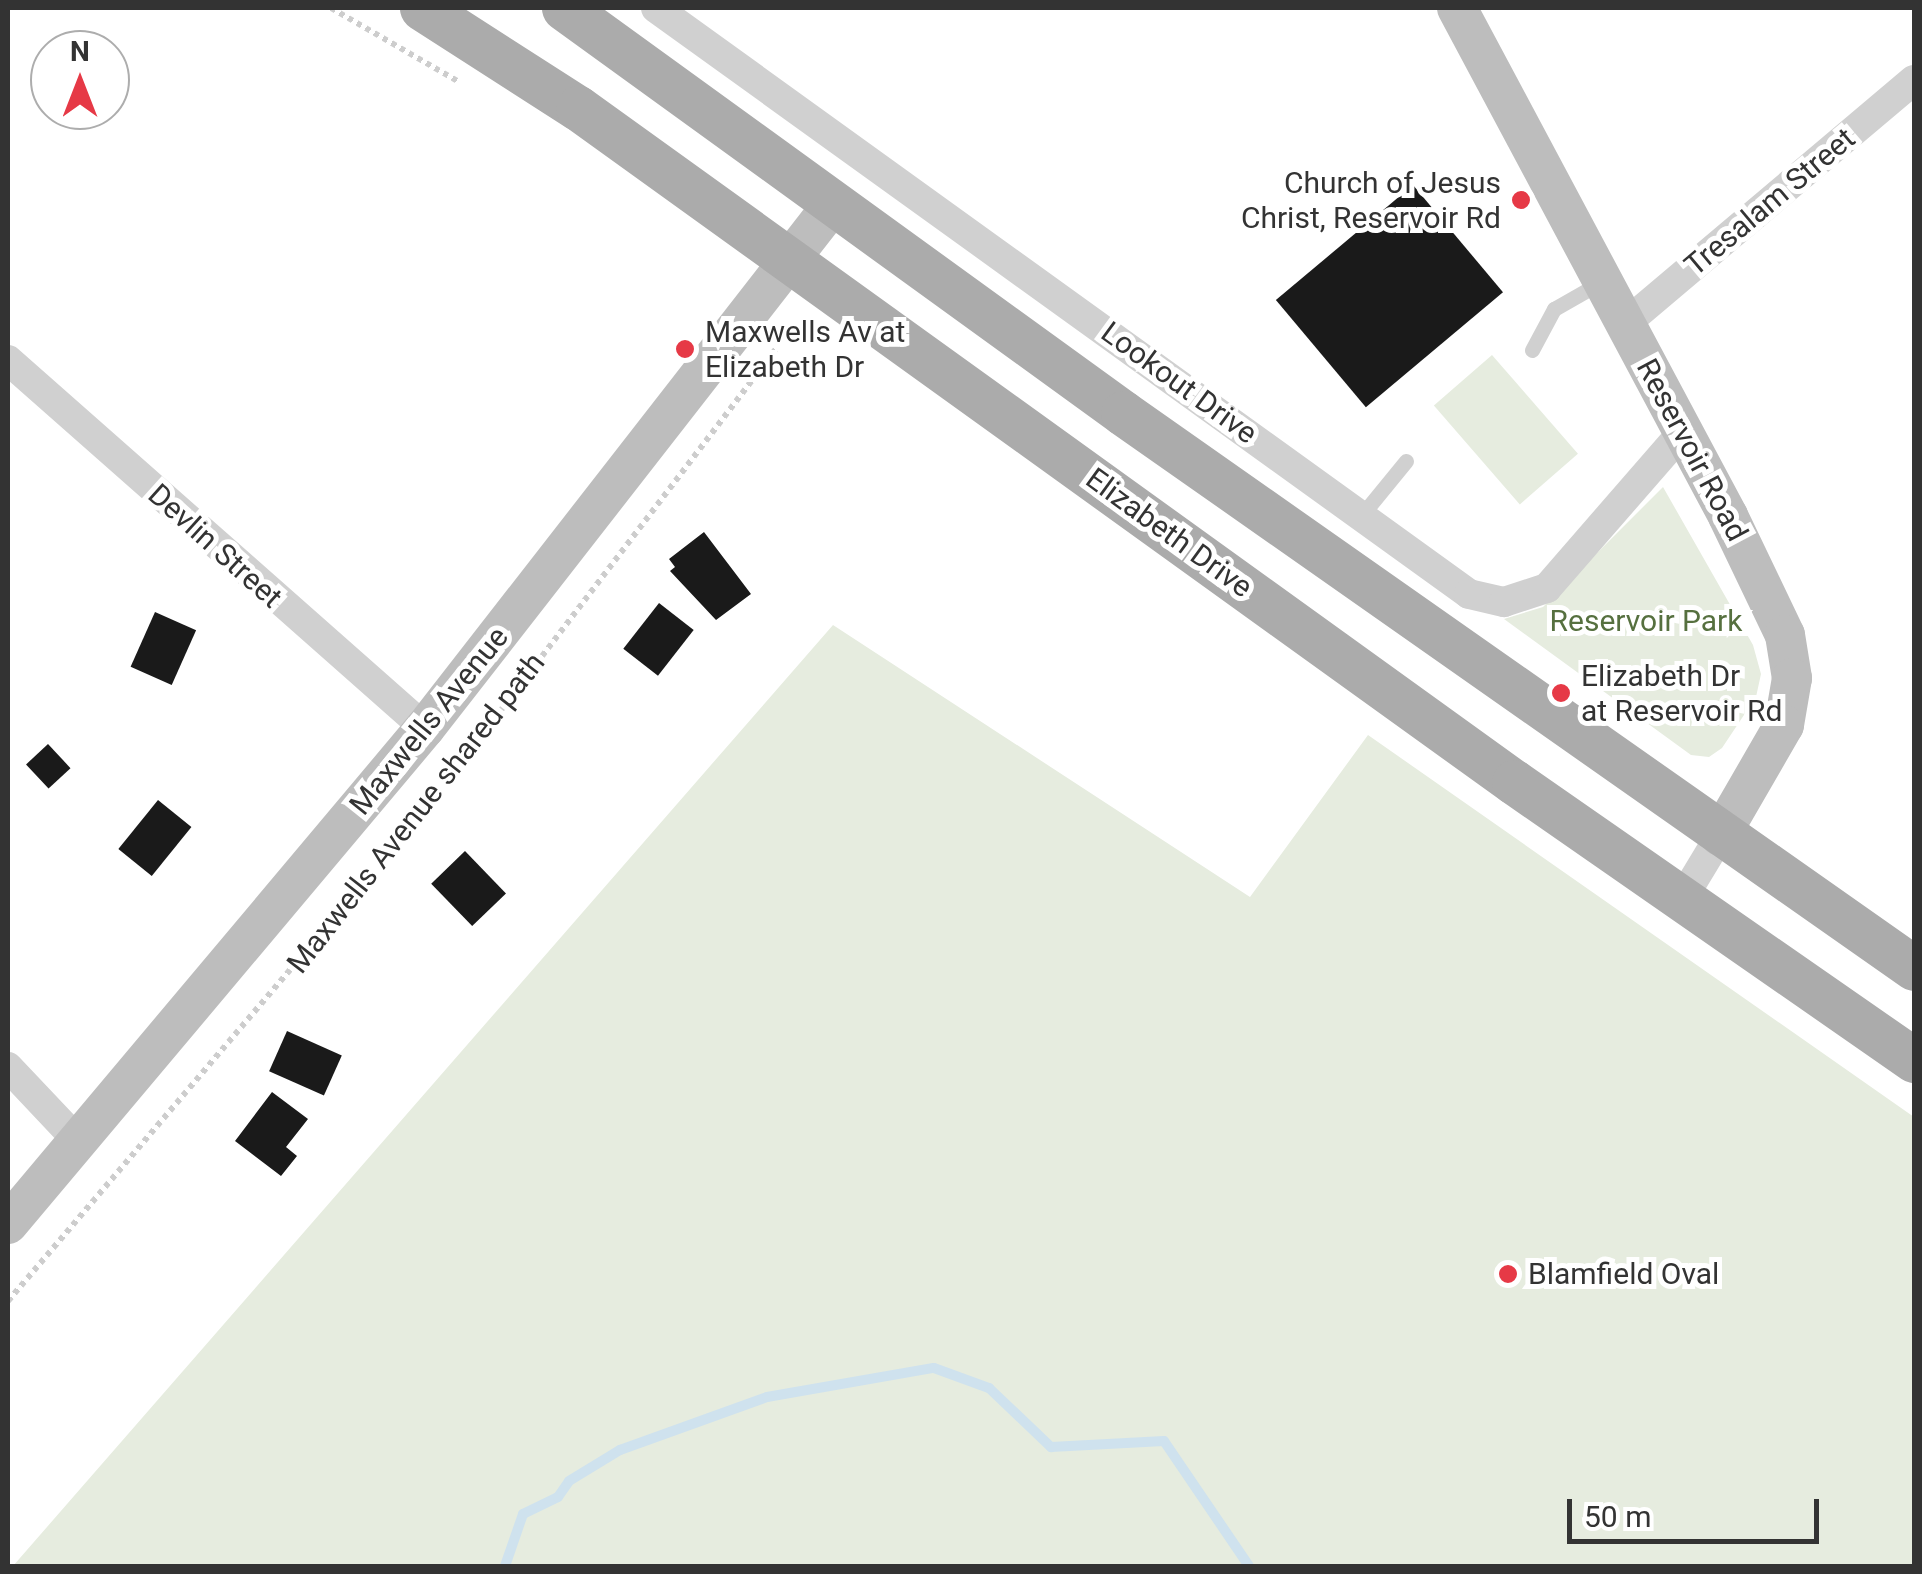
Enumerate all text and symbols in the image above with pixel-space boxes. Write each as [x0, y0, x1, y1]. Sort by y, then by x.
north arrow [30, 30, 130, 130]
text: N [70, 35, 90, 68]
street label: Tresalam Street [1678, 120, 1862, 284]
place label: Church of Jesus Christ, Reservoir Rd [1241, 165, 1501, 236]
marker: Church of Jesus Christ, Reservoir Rd [1510, 189, 1532, 211]
place label: Maxwells Av at Elizabeth Dr [705, 314, 905, 384]
street label: Lookout Drive [1094, 314, 1264, 452]
marker: Maxwells Av at Elizabeth Dr [674, 338, 696, 360]
street label: Reservoir Road [1629, 353, 1755, 547]
street label: Elizabeth Drive [1079, 461, 1259, 605]
street label: Devlin Street [141, 477, 289, 615]
park label: Reservoir Park [1550, 603, 1742, 639]
street label: Maxwells Avenue [342, 620, 516, 822]
street label: Maxwells Avenue shared path [280, 646, 552, 980]
place label: Elizabeth Dr at Reservoir Rd [1581, 658, 1783, 728]
marker: Elizabeth Dr at Reservoir Rd [1550, 682, 1572, 704]
place label: Blamfield Oval [1528, 1256, 1719, 1292]
marker: Blamfield Oval [1497, 1263, 1519, 1285]
scale bar [1572, 1479, 1824, 1541]
text: 50 m [1584, 1499, 1651, 1534]

